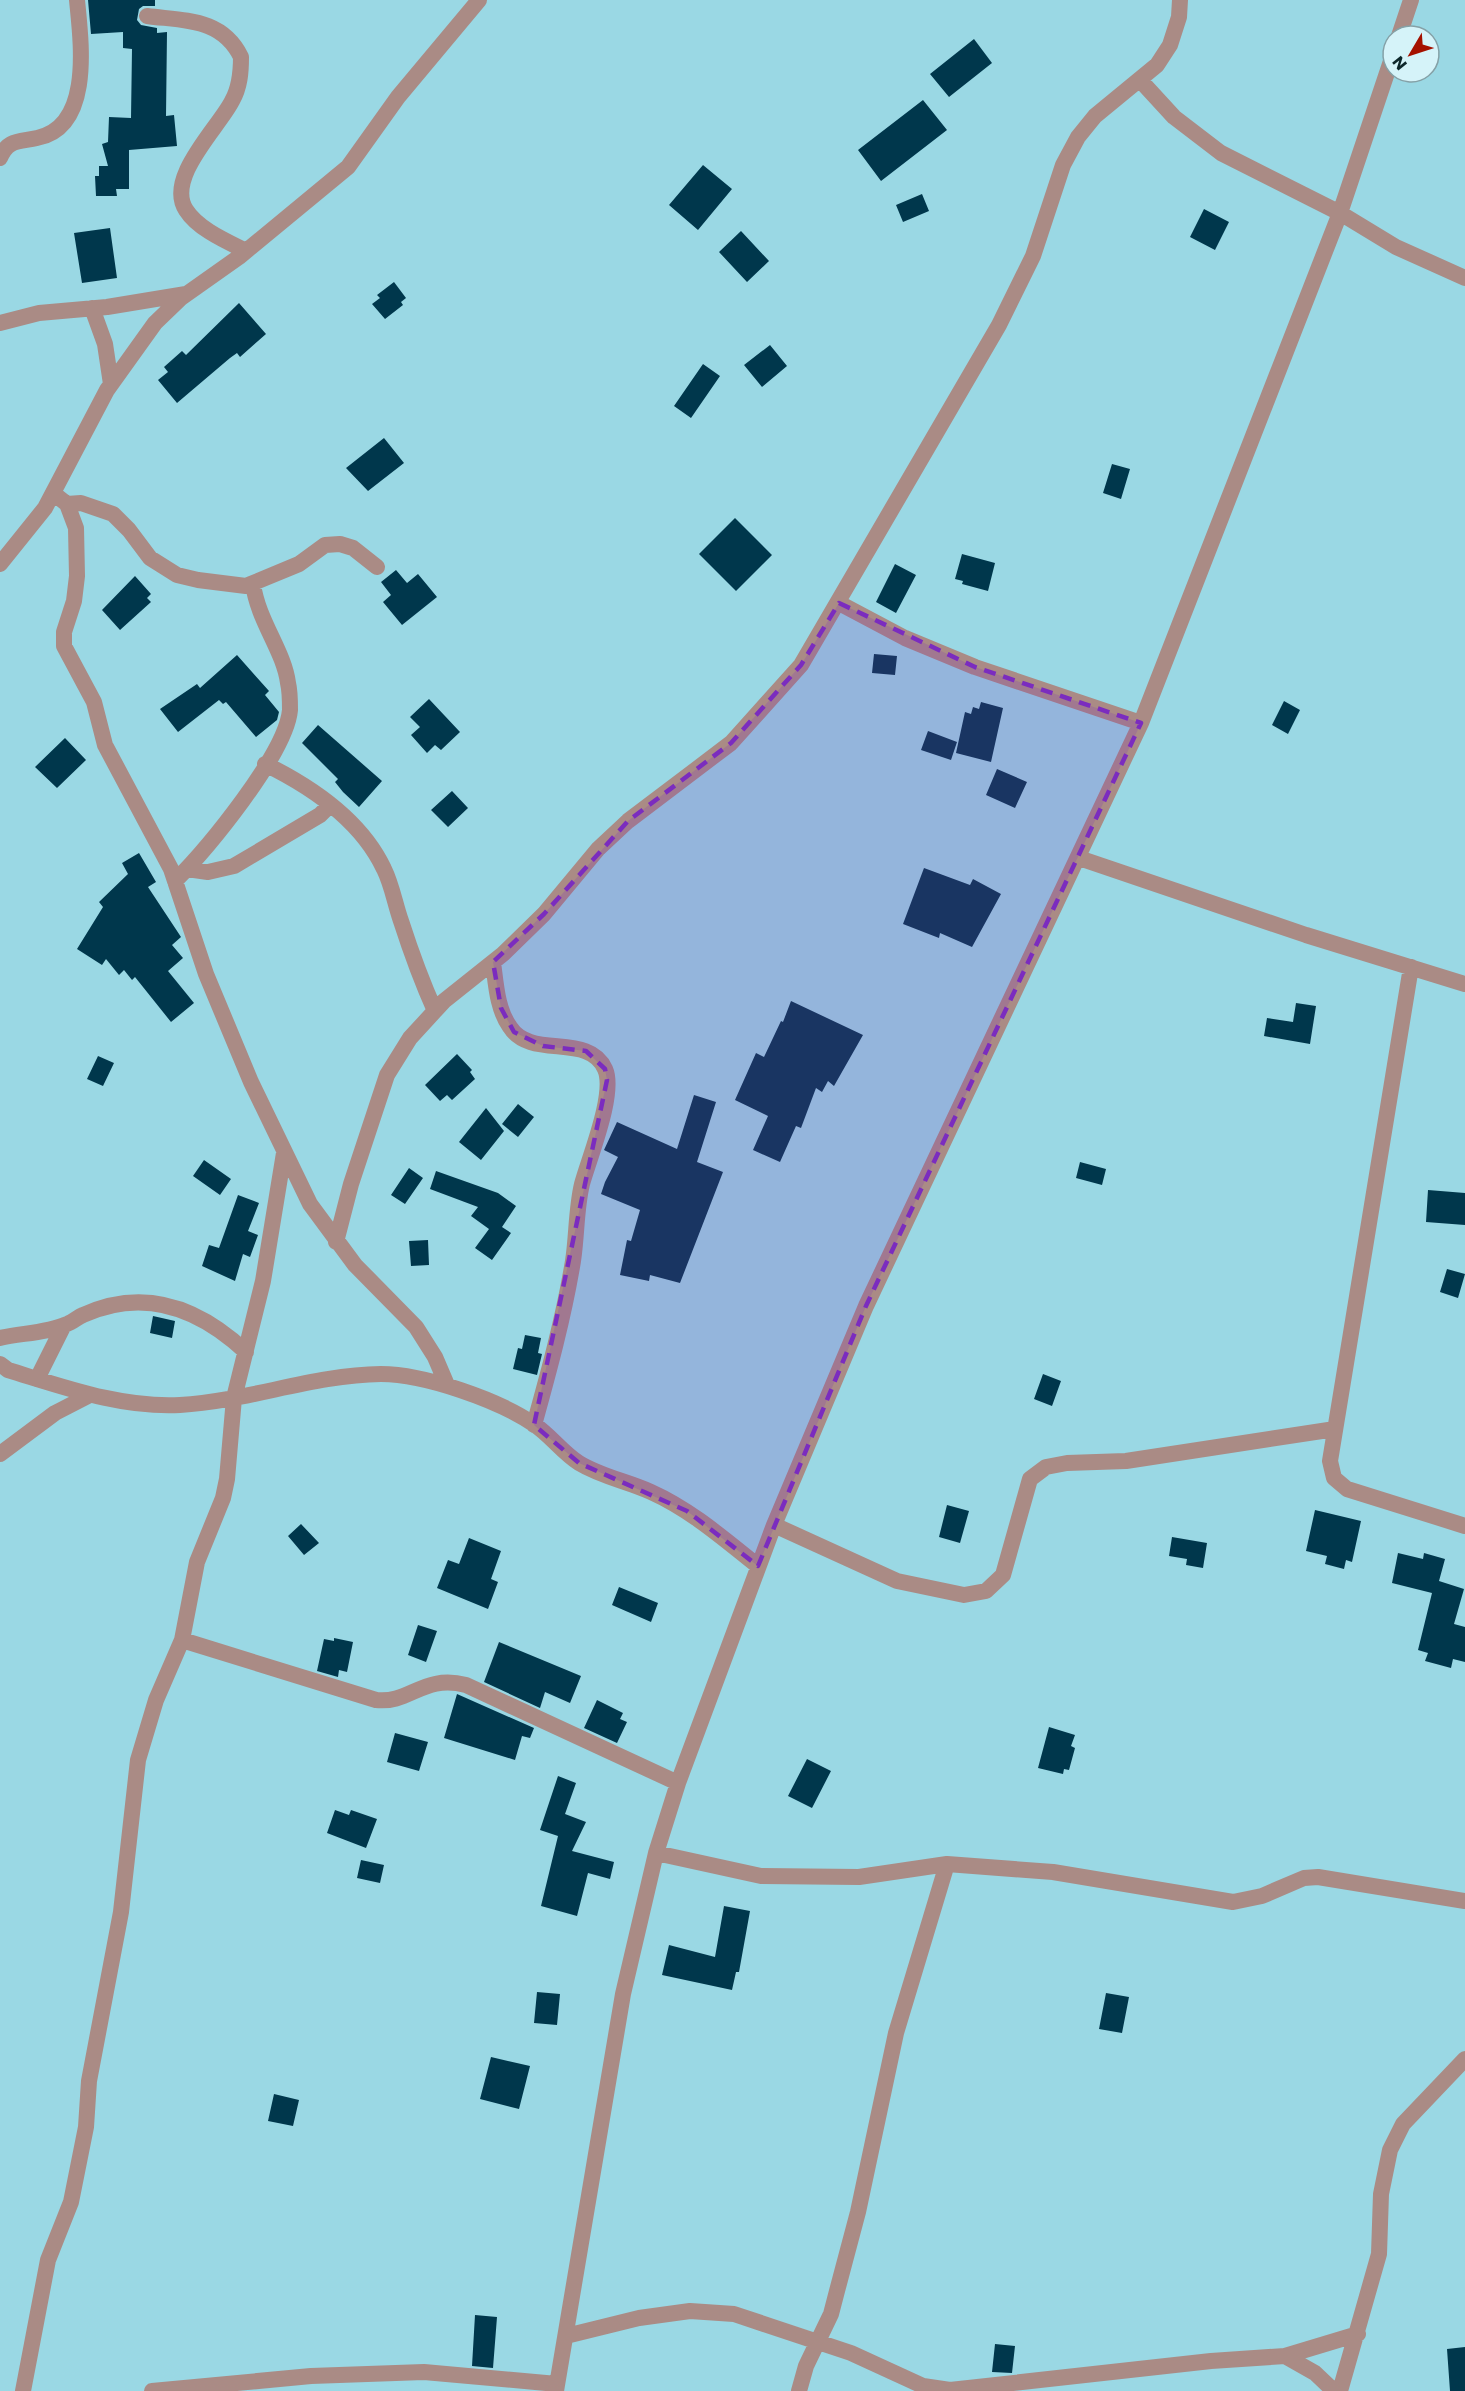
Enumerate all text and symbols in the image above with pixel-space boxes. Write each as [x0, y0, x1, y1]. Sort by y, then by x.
north arrow [1381, 24, 1441, 84]
text: N [1387, 51, 1412, 75]

